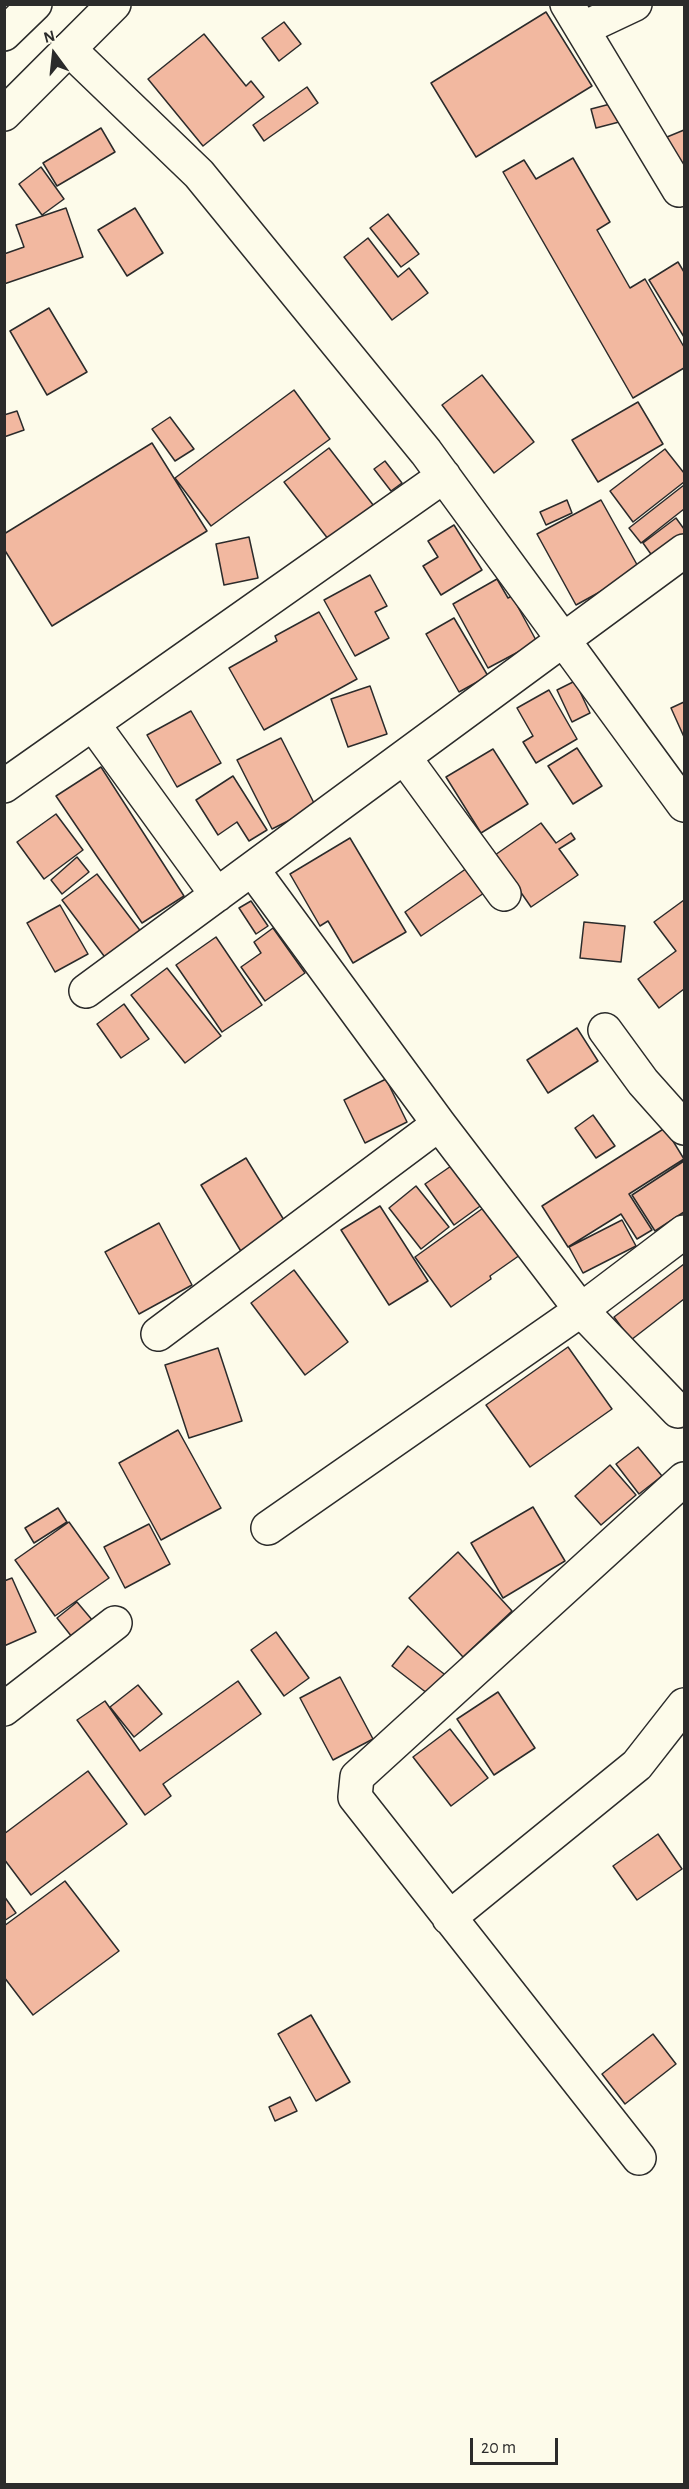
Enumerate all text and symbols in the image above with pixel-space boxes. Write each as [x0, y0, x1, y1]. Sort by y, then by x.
north arrow [24, 24, 84, 84]
text: N [42, 27, 57, 46]
scale bar [473, 2426, 562, 2464]
text: 20 m [481, 2439, 516, 2457]

